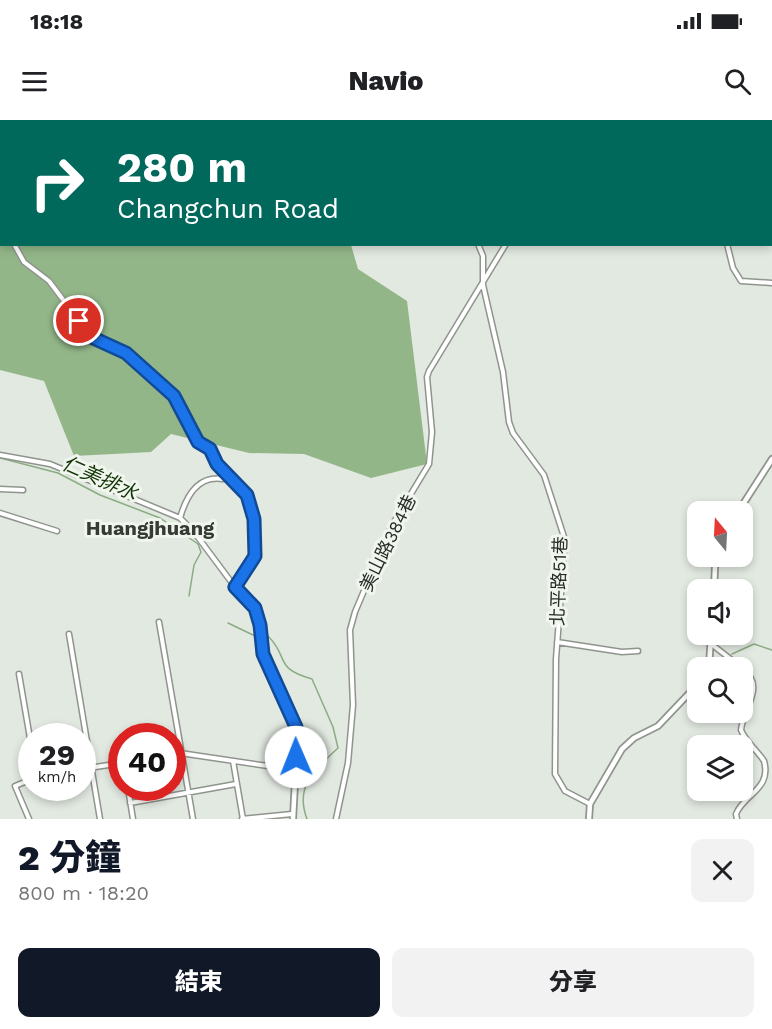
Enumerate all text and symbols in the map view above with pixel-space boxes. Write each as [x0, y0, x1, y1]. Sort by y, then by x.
text: 18:18 [30, 9, 83, 34]
icon: menu [18, 65, 51, 98]
text: Navio [349, 65, 423, 97]
icon: search [721, 65, 754, 98]
text: 280 m [117, 143, 247, 192]
icon: right [18, 144, 96, 222]
text: Changchun Road [117, 193, 339, 225]
pin [53, 295, 104, 346]
icon: arrive [62, 304, 95, 337]
water label: 仁美排水 [59, 451, 142, 506]
street label: 美山路384巷 [355, 491, 420, 594]
north arrow [687, 501, 753, 567]
map controls [687, 501, 753, 801]
district label: Huangjhuang [86, 516, 215, 540]
street label: 北平路51巷 [546, 536, 571, 626]
button: sound [687, 579, 753, 645]
button: search [687, 657, 753, 723]
speed limit sign: 40 [108, 723, 186, 801]
position arrow [264, 725, 328, 789]
button: layers [687, 735, 753, 801]
text: 29 [39, 737, 75, 772]
text: km/h [38, 768, 76, 786]
text: 2 分鐘 [18, 837, 121, 879]
button: close [691, 839, 754, 902]
text: 800 m · 18:20 [18, 881, 149, 905]
button: 結束 [18, 948, 380, 1017]
button: 分享 [392, 948, 754, 1017]

